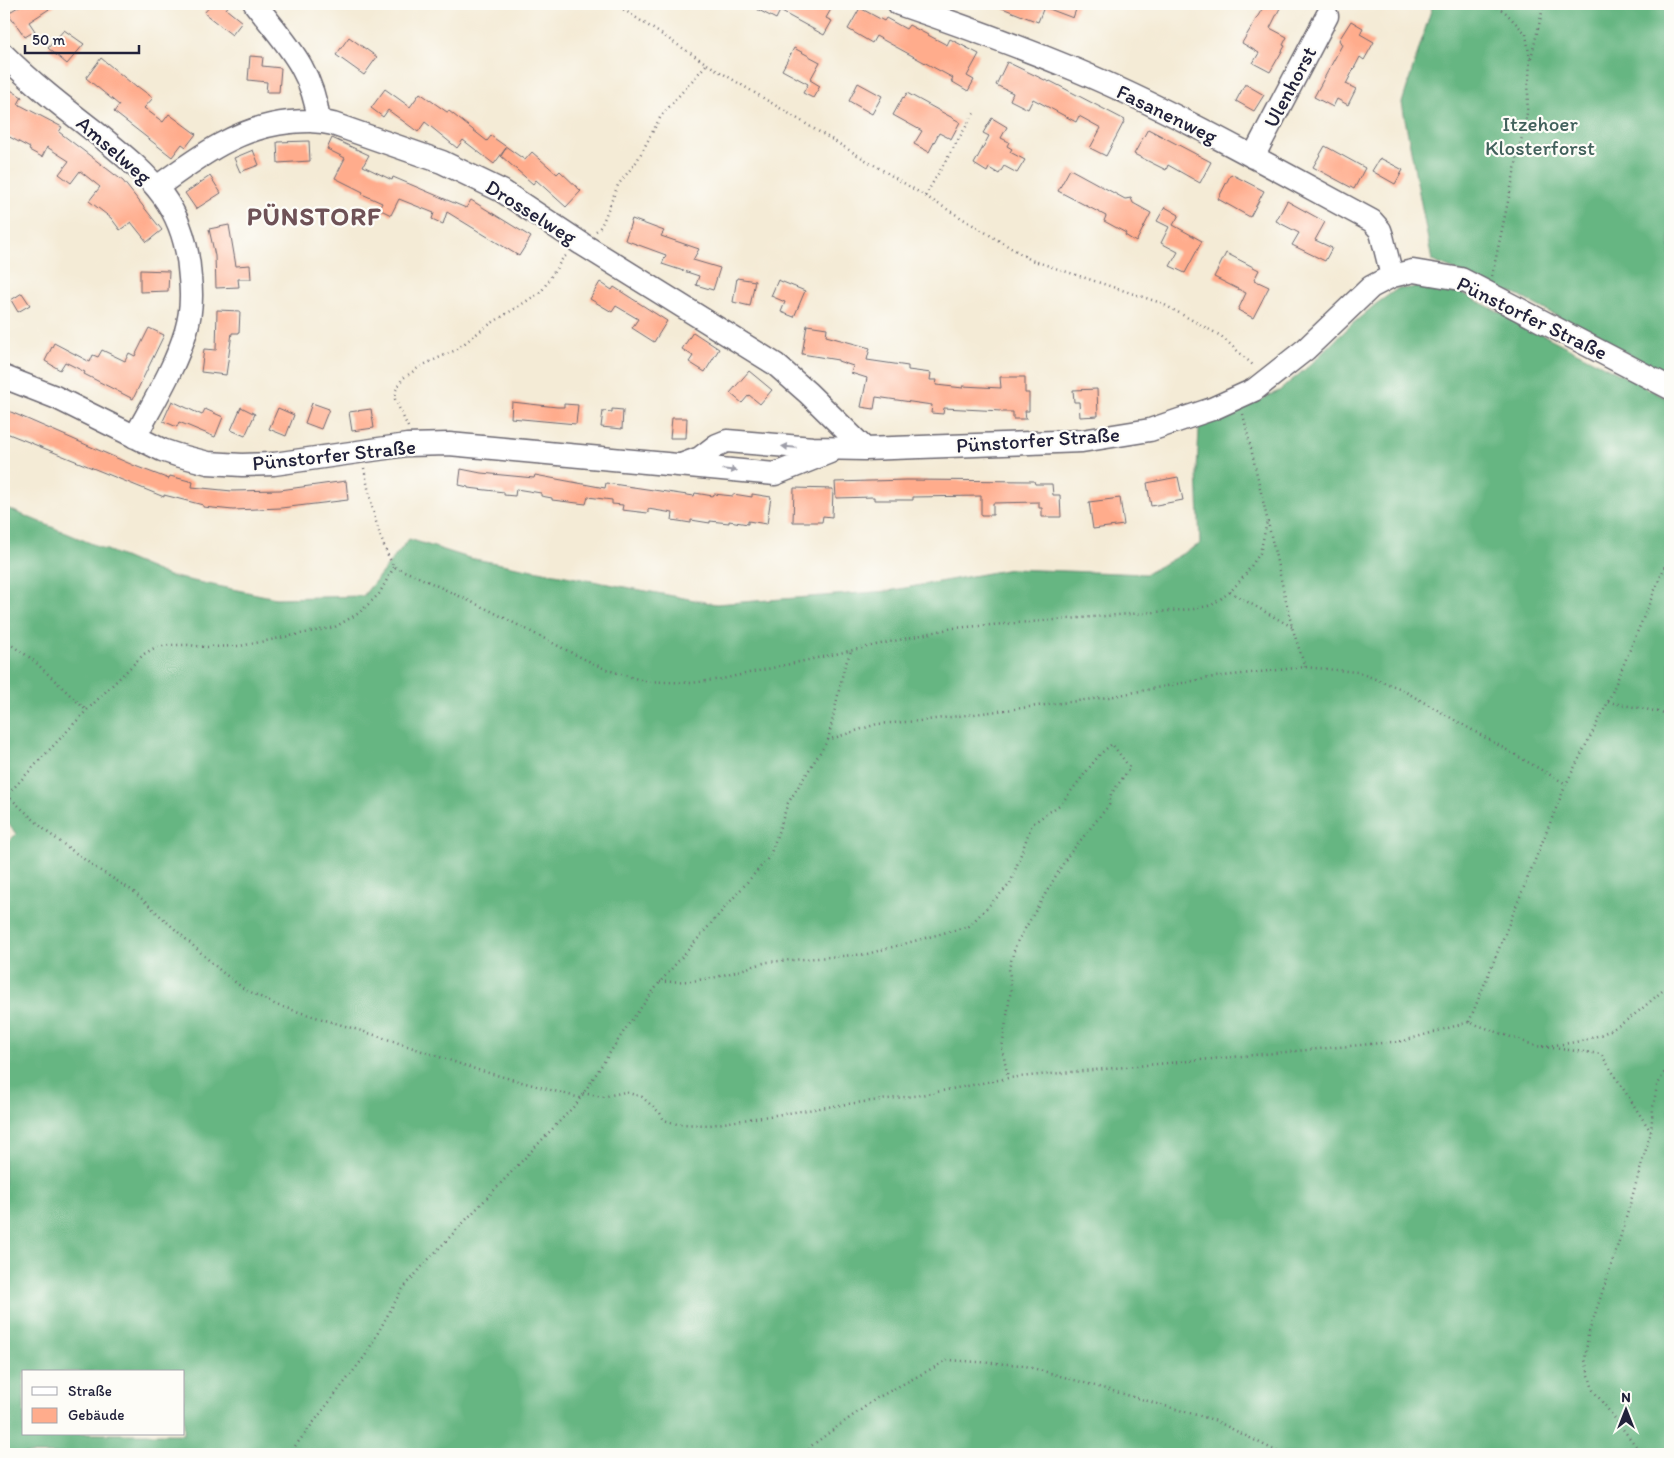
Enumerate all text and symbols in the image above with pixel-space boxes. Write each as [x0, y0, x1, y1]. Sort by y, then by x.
scale bar [25, 22, 139, 54]
text: 50 m [32, 31, 65, 49]
street label: Ulenhorst [1258, 42, 1321, 132]
street label: Fasanenweg [1113, 78, 1222, 149]
street label: Amselweg [72, 110, 157, 189]
park label: Itzehoer Klosterforst [1485, 111, 1595, 160]
street label: Drosselweg [481, 174, 582, 250]
district label: PÜNSTORF [247, 200, 381, 232]
street label: Pünstorfer Straße [1453, 270, 1611, 365]
street label: Pünstorfer Straße [955, 421, 1121, 458]
street label: Pünstorfer Straße [251, 433, 417, 476]
one-way arrow [781, 442, 797, 450]
one-way arrow [722, 466, 738, 474]
legend [22, 1370, 185, 1436]
text: Straße [68, 1382, 112, 1400]
north arrow [1602, 1386, 1652, 1436]
text: N [1621, 1389, 1631, 1406]
text: Gebäude [68, 1406, 125, 1424]

